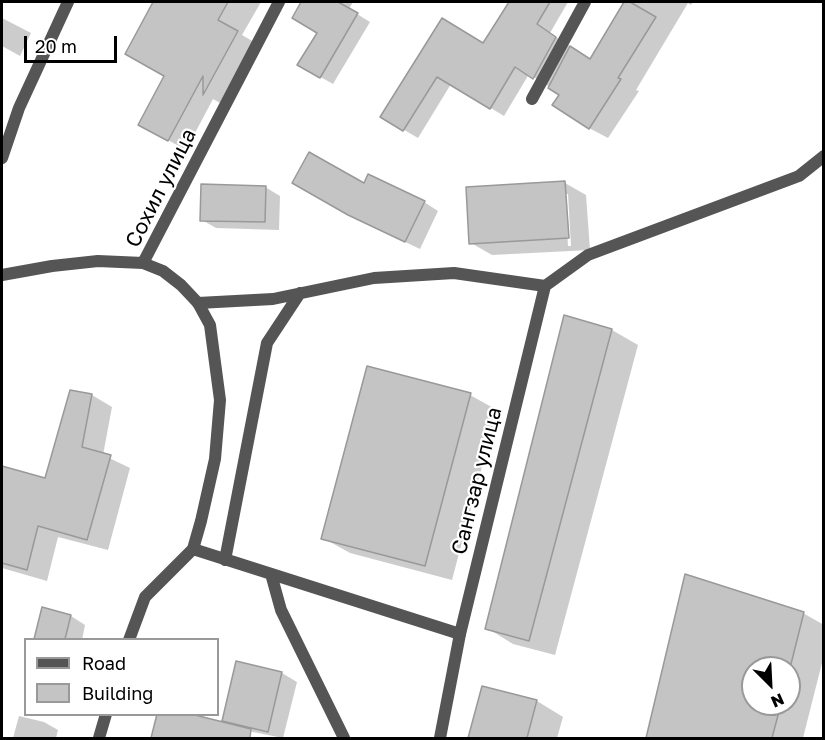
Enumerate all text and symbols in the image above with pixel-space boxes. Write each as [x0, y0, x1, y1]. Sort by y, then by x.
scale bar [27, 24, 120, 62]
text: 20 m [35, 35, 77, 57]
street label: Сохил улица [120, 124, 202, 252]
street label: Сангзар улица [447, 405, 507, 557]
legend [24, 638, 219, 716]
text: Road [82, 652, 126, 674]
north arrow [741, 656, 801, 716]
text: Building [82, 682, 153, 704]
text: N [768, 689, 787, 712]

